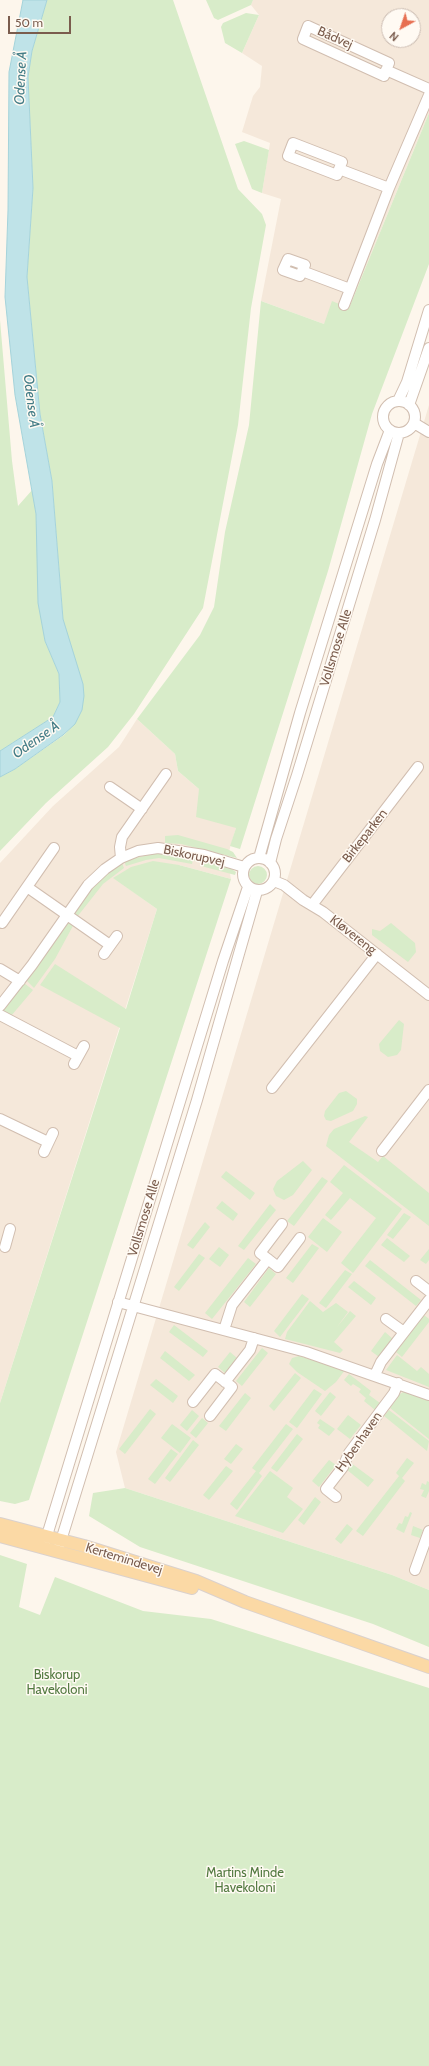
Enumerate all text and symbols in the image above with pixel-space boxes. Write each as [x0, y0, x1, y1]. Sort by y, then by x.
scale bar [10, 8, 73, 34]
north arrow [381, 8, 421, 48]
text: 50 m [15, 15, 43, 30]
street label: Bådvej [315, 23, 355, 53]
text: N [386, 29, 401, 44]
water label: Odense Å [11, 51, 31, 105]
water label: Odense Å [19, 373, 43, 429]
street label: Vollsmose Alle [317, 607, 355, 689]
water label: Odense Å [9, 718, 63, 762]
street label: Birkeparken [339, 806, 391, 866]
street label: Biskorupvej [162, 842, 226, 870]
street label: Kløvereng [327, 912, 379, 958]
street label: Vollsmose Alle [125, 1177, 163, 1259]
street label: Hybenhaven [333, 1409, 385, 1475]
street label: Kertemindevej [84, 1540, 164, 1578]
park label: Biskorup Havekoloni [27, 1667, 87, 1698]
park label: Martins Minde Havekoloni [206, 1865, 284, 1896]

